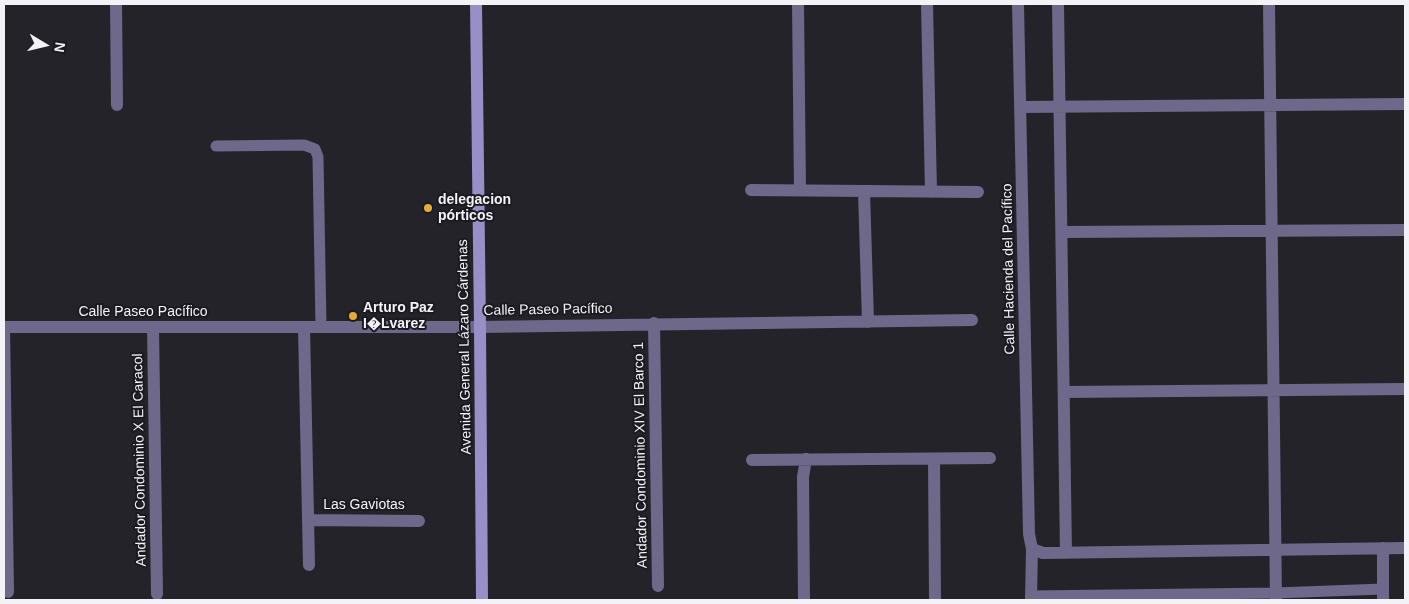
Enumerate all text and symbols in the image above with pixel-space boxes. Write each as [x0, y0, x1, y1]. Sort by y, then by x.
north arrow [20, 20, 70, 70]
text: N [51, 41, 69, 54]
street label: Calle Hacienda del Pacífico [999, 183, 1019, 355]
place label: delegacion pórticos [438, 192, 511, 224]
marker: delegacion pórticos [422, 202, 434, 214]
street label: Avenida General Lázaro Cárdenas [455, 239, 475, 455]
place label: Arturo Paz I�Lvarez [363, 300, 434, 332]
street label: Calle Paseo Pacífico [483, 300, 613, 320]
street label: Calle Paseo Pacífico [78, 304, 208, 320]
marker: Arturo Paz I�Lvarez [347, 310, 359, 322]
street label: Andador Condominio XIV El Barco 1 [631, 342, 651, 568]
street label: Andador Condominio X El Caracol [130, 353, 150, 567]
street label: Las Gaviotas [323, 497, 405, 513]

